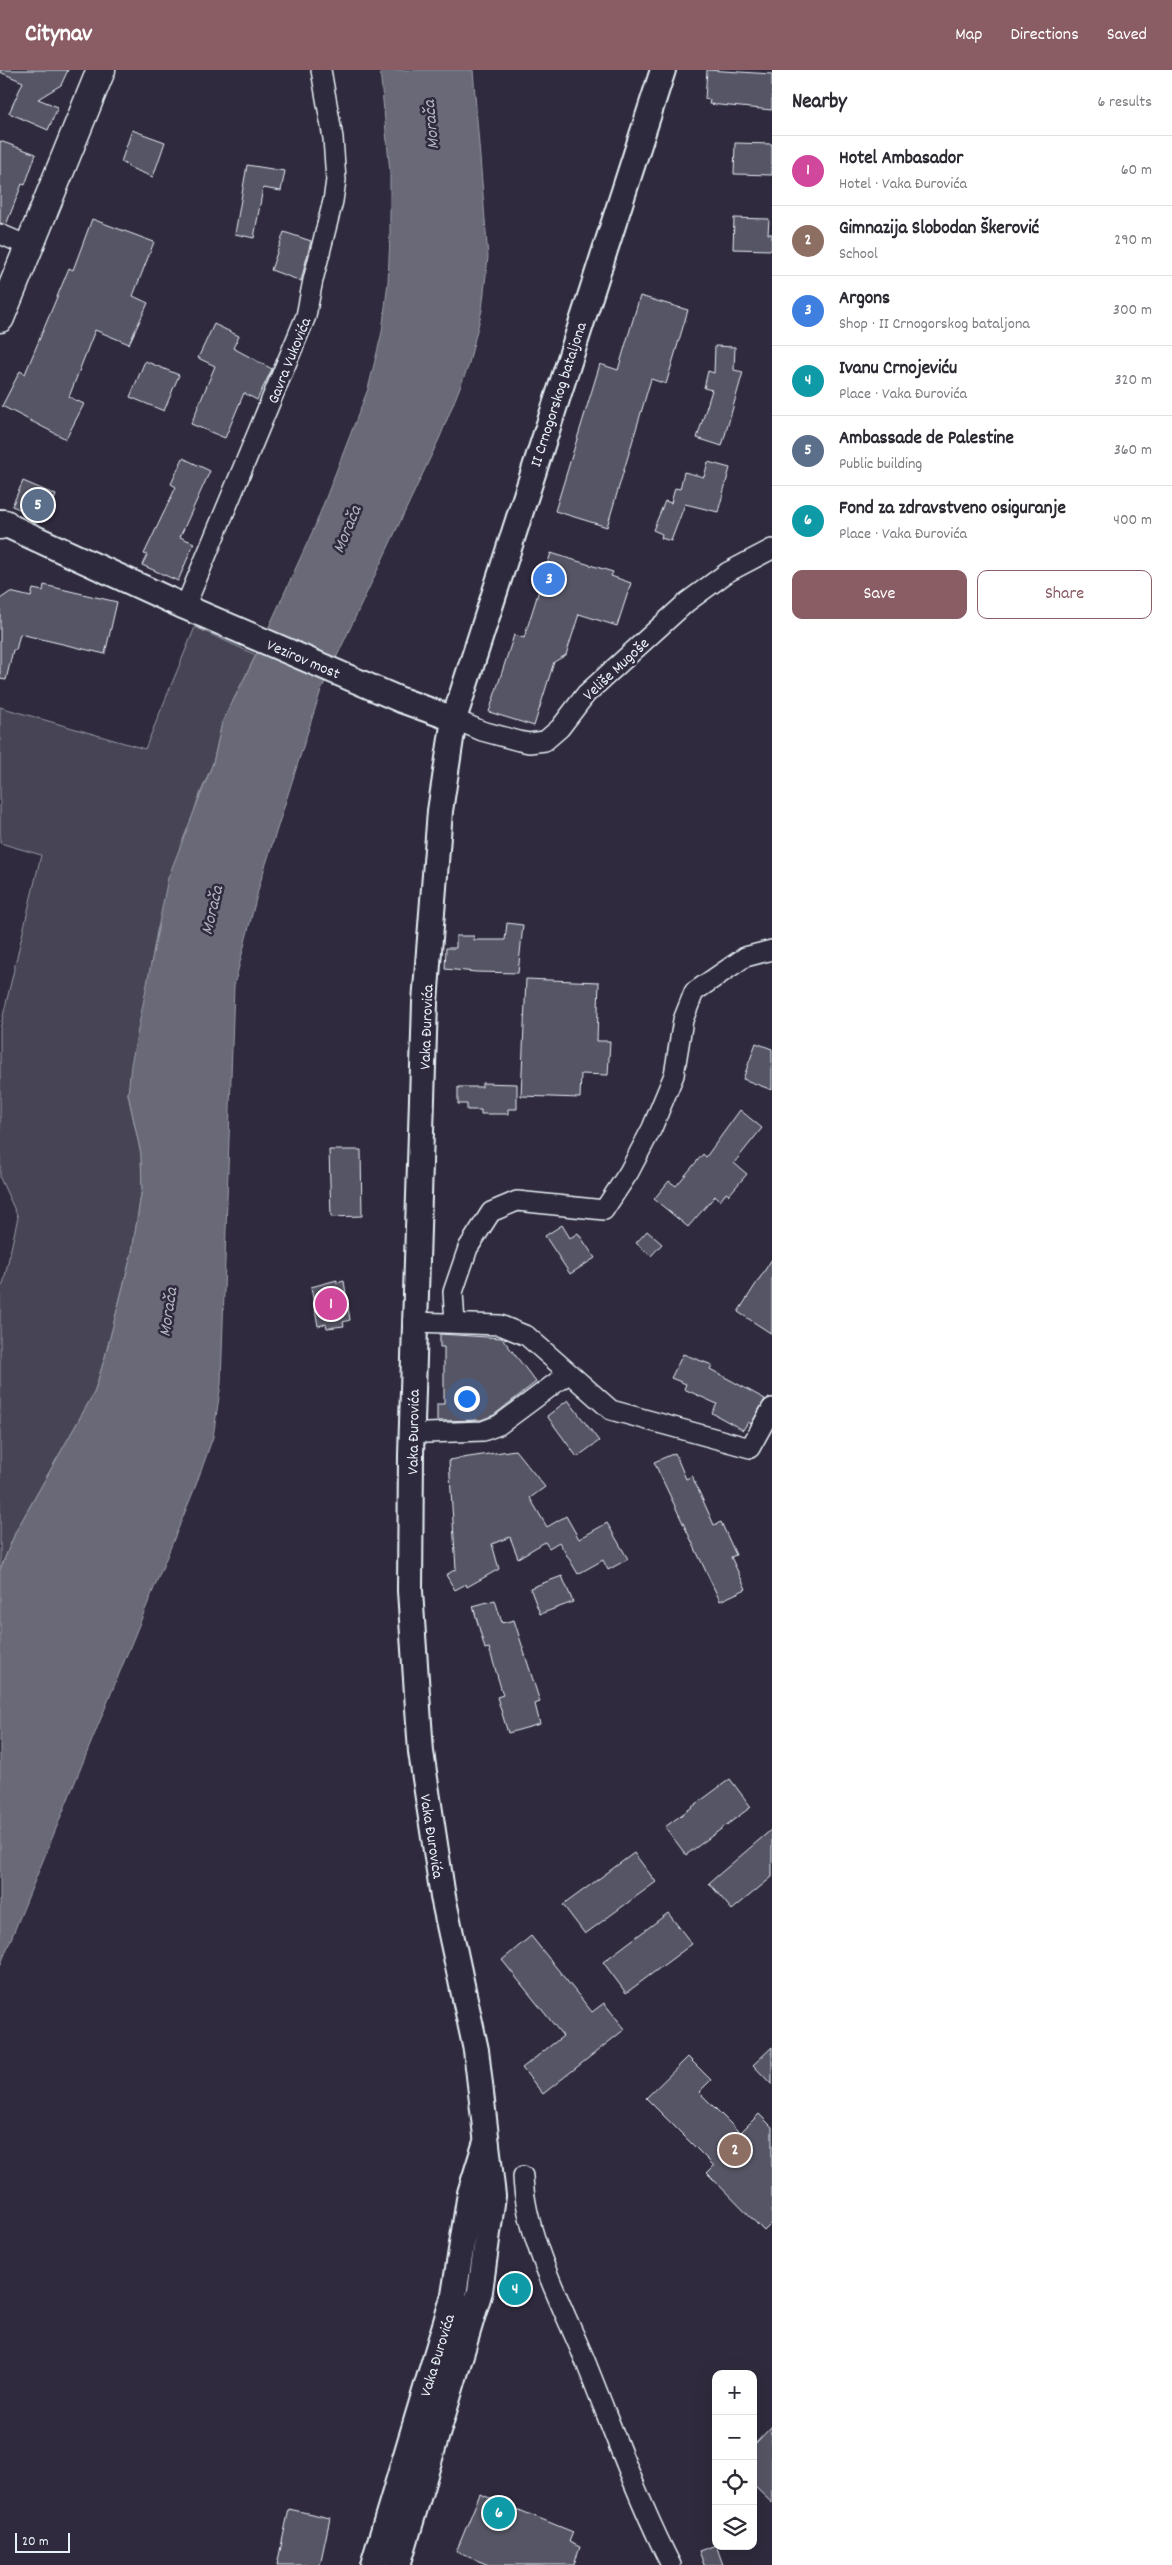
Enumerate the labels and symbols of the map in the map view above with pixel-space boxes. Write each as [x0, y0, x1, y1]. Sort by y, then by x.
water label: Morača [418, 98, 447, 150]
street label: Gavra Vukovića [263, 314, 318, 408]
street label: II Crnogorskog bataljona [525, 319, 594, 470]
pin: 5 [22, 486, 54, 524]
water label: Morača [327, 501, 370, 558]
pin: 3 [533, 560, 565, 598]
street label: Veliše Mugoše [578, 633, 655, 707]
street label: Vezirov most [263, 634, 343, 686]
water label: Morača [196, 882, 232, 937]
street label: Vaka Đurovića [415, 984, 440, 1070]
water label: Morača [154, 1285, 186, 1339]
pin: 1 [315, 1285, 347, 1323]
your location [454, 1386, 480, 1412]
street label: Vaka Đurovića [402, 1389, 427, 1475]
street label: Vaka Đurovića [413, 1793, 449, 1881]
pin: 2 [719, 2131, 751, 2169]
pin: 4 [499, 2270, 531, 2308]
street label: Vaka Đurovića [415, 2311, 462, 2400]
pin: 6 [483, 2494, 515, 2532]
scale bar [15, 2530, 70, 2553]

